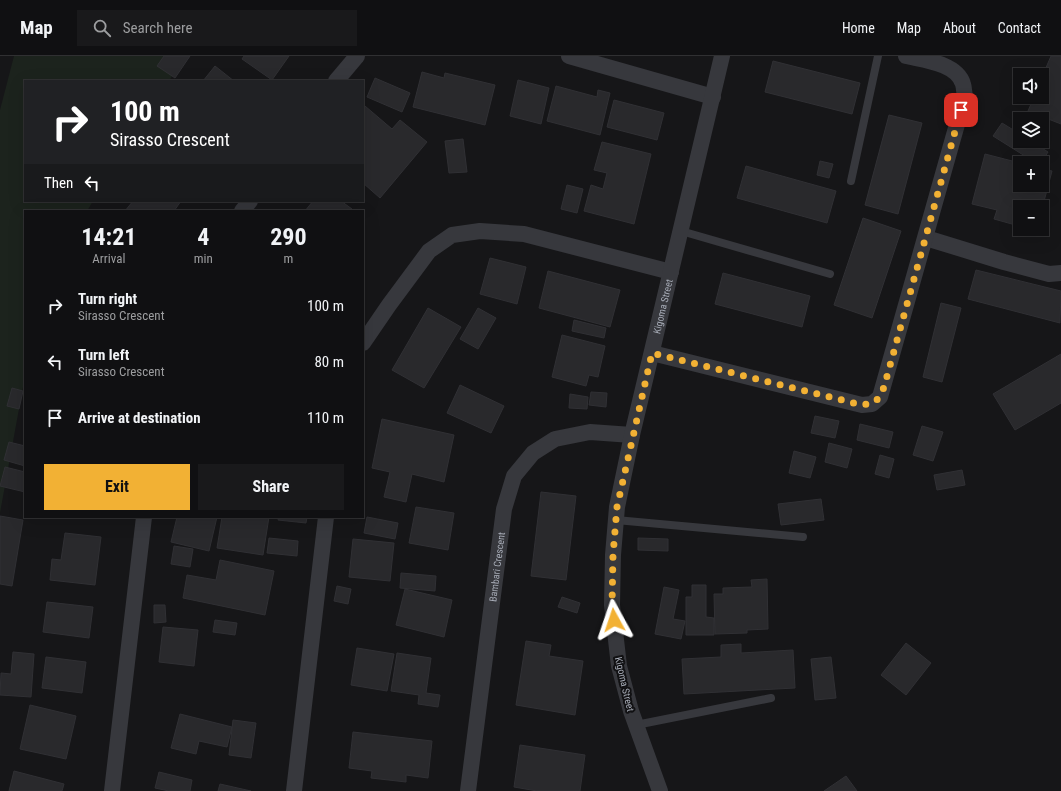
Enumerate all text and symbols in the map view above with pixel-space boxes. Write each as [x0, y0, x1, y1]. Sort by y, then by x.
search box [77, 10, 357, 46]
text: Map [20, 16, 53, 39]
icon: search [91, 17, 113, 39]
text: Search here [123, 19, 193, 37]
text: Home [842, 20, 875, 36]
text: Map [897, 20, 921, 36]
text: About [943, 20, 976, 36]
text: Contact [998, 20, 1041, 36]
map controls [1013, 68, 1049, 236]
button: sound [1013, 68, 1049, 104]
pin [944, 93, 978, 127]
text: 100 m [110, 95, 180, 128]
icon: right [44, 96, 96, 148]
icon: arrive [950, 99, 972, 121]
button: layers [1013, 112, 1049, 148]
text: Sirasso Crescent [110, 129, 230, 150]
button: + [1013, 156, 1049, 192]
icon: left [81, 172, 103, 194]
text: Then [44, 174, 73, 192]
button: − [1013, 200, 1049, 236]
text: 14:21 [81, 223, 136, 251]
text: 4 [197, 223, 209, 251]
text: 290 [270, 223, 307, 251]
text: Arrival [92, 251, 125, 266]
text: min [194, 251, 213, 266]
text: m [284, 251, 293, 266]
street label: Kigoma Street [651, 278, 675, 335]
text: Turn right [78, 290, 137, 308]
icon: right [44, 295, 66, 317]
text: 100 m [307, 297, 344, 315]
text: Sirasso Crescent [78, 308, 165, 323]
text: Turn left [78, 346, 129, 364]
icon: left [44, 351, 66, 373]
text: 80 m [314, 353, 344, 371]
text: Sirasso Crescent [78, 364, 165, 379]
icon: arrive [44, 407, 66, 429]
text: Arrive at destination [78, 409, 201, 427]
text: 110 m [307, 409, 344, 427]
button: Exit [44, 464, 190, 510]
button: Share [198, 464, 344, 510]
street label: Bambari Crescent [487, 531, 507, 602]
position arrow [593, 599, 635, 641]
street label: Kigoma Street [613, 656, 636, 713]

